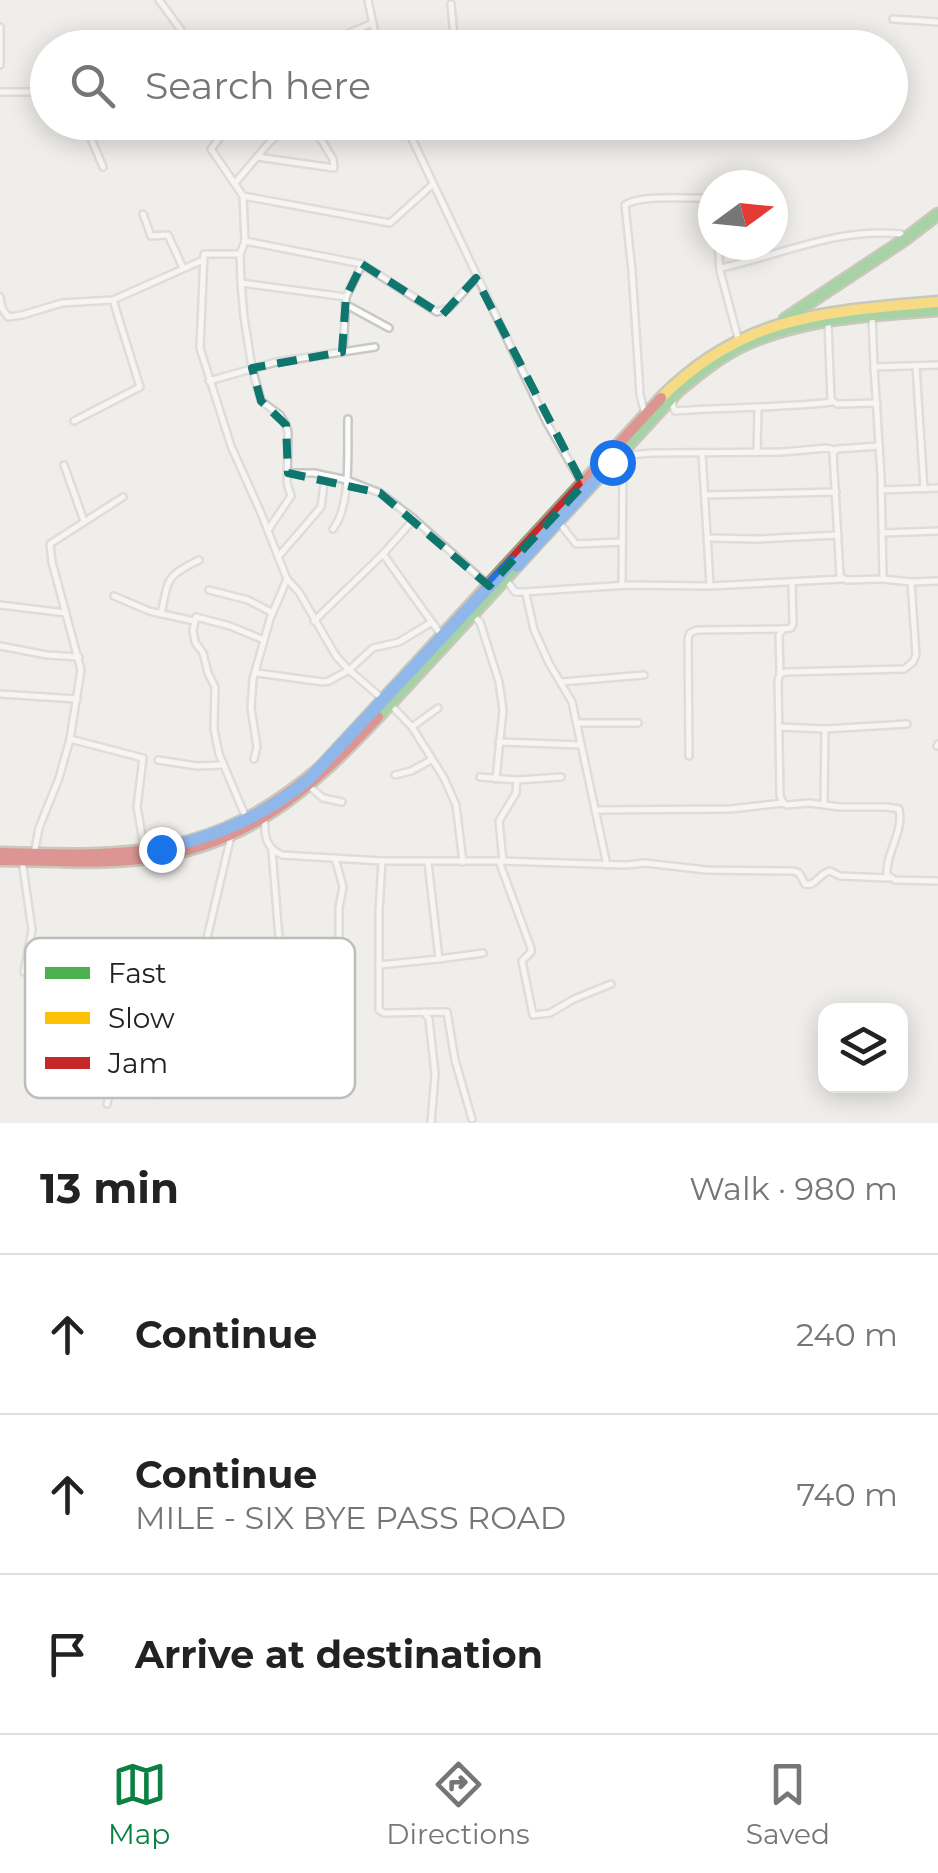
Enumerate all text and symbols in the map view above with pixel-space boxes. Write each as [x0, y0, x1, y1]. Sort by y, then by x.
search box [30, 30, 908, 140]
icon: search [65, 58, 120, 113]
text: Search here [145, 62, 371, 109]
north arrow [698, 170, 788, 260]
route start [590, 440, 636, 486]
route end [139, 827, 185, 873]
legend [25, 938, 355, 1098]
text: Fast [108, 956, 167, 990]
text: Slow [108, 1001, 175, 1035]
map controls [818, 1003, 908, 1093]
button: layers [818, 1003, 908, 1093]
text: Jam [107, 1046, 168, 1080]
text: 13 min [40, 1162, 179, 1214]
text: Walk · 980 m [689, 1169, 898, 1208]
icon: ahead [40, 1307, 95, 1362]
text: Continue [135, 1311, 317, 1358]
text: 240 m [796, 1315, 898, 1354]
text: Continue [135, 1451, 317, 1498]
icon: ahead [40, 1467, 95, 1522]
text: 740 m [797, 1475, 898, 1514]
text: MILE - SIX BYE PASS ROAD [135, 1498, 566, 1537]
icon: arrive [40, 1627, 95, 1682]
text: Arrive at destination [135, 1631, 543, 1678]
tab: Map [108, 1757, 170, 1851]
tab: Directions [386, 1757, 530, 1851]
tab: Saved [746, 1757, 830, 1851]

